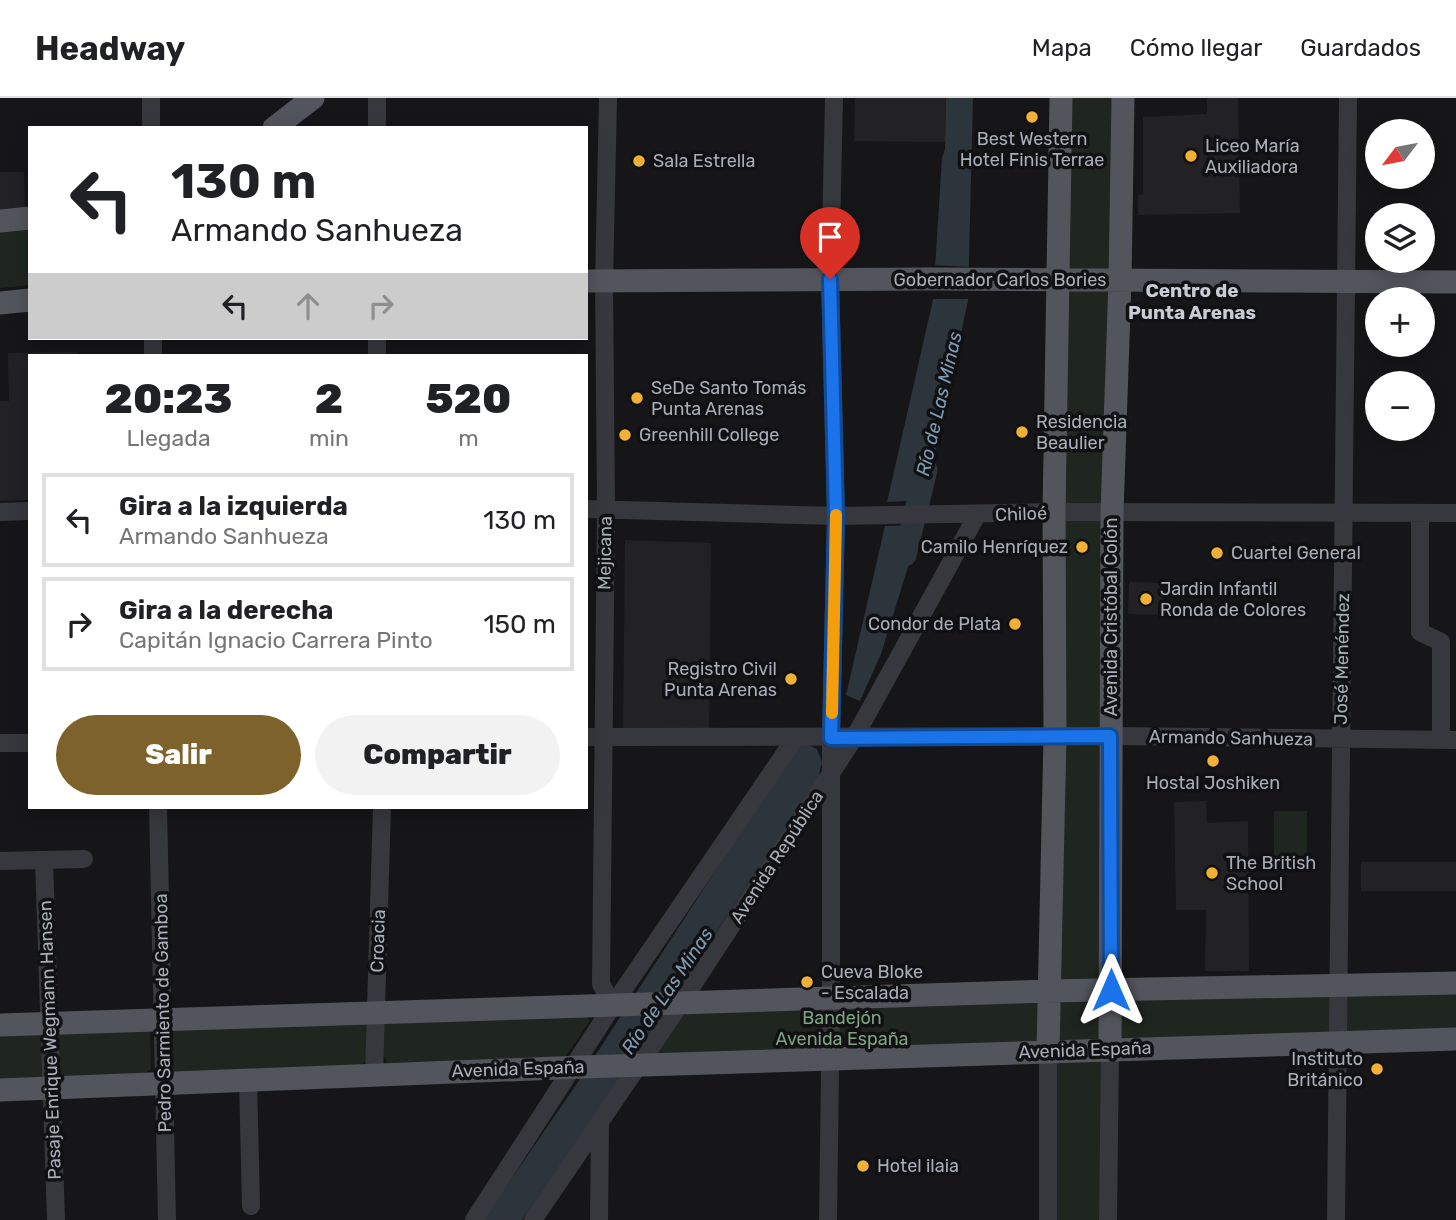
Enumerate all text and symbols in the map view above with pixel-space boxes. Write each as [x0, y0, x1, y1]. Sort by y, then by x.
text: Headway [35, 29, 185, 68]
text: Mapa [1032, 34, 1092, 62]
text: Cómo llegar [1130, 34, 1262, 62]
text: Guardados [1300, 34, 1421, 62]
marker: Best Western Hotel Finis Terrae [1024, 109, 1040, 125]
north arrow [1365, 119, 1435, 189]
map controls [1365, 119, 1435, 441]
place label: Best Western Hotel Finis Terrae [960, 128, 1104, 171]
place label: Liceo María Auxiliadora [1205, 135, 1300, 178]
marker: Liceo María Auxiliadora [1183, 148, 1199, 164]
place label: Sala Estrella [653, 150, 755, 172]
text: 130 m [171, 152, 316, 210]
marker: Sala Estrella [631, 153, 647, 169]
icon: left [56, 154, 147, 245]
button: layers [1365, 203, 1435, 273]
pin [800, 207, 860, 279]
text: Armando Sanhueza [171, 211, 463, 249]
icon: arrive [811, 218, 849, 256]
street label: Gobernador Carlos Bories [894, 269, 1106, 291]
district label: Centro de Punta Arenas [1128, 279, 1256, 324]
icon: left [216, 287, 254, 325]
icon: ahead [289, 287, 327, 325]
icon: right [362, 287, 400, 325]
button: + [1365, 287, 1435, 357]
water label: Río de Las Minas [911, 329, 967, 478]
button: − [1365, 371, 1435, 441]
text: 20:23 [105, 374, 232, 424]
text: 2 [315, 374, 343, 424]
text: 520 [426, 374, 511, 424]
place label: SeDe Santo Tomás Punta Arenas [651, 377, 807, 420]
marker: SeDe Santo Tomás Punta Arenas [629, 390, 645, 406]
place label: Residencia Beaulier [1036, 411, 1127, 454]
text: Llegada [126, 424, 211, 452]
text: min [309, 424, 349, 452]
text: m [458, 424, 479, 452]
place label: Greenhill College [639, 424, 779, 446]
marker: Residencia Beaulier [1014, 424, 1030, 440]
marker: Greenhill College [617, 427, 633, 443]
text: Gira a la izquierda [119, 491, 348, 522]
icon: left [60, 501, 98, 539]
street label: Chiloé [995, 502, 1047, 526]
text: 130 m [483, 505, 556, 536]
street label: Mejicana [593, 516, 617, 590]
street label: Avenida Cristóbal Colón [1100, 518, 1122, 716]
text: Armando Sanhueza [119, 522, 329, 550]
place label: Camilo Henríquez [921, 536, 1068, 558]
marker: Camilo Henríquez [1074, 539, 1090, 555]
place label: Cuartel General [1231, 542, 1361, 564]
marker: Cuartel General [1209, 545, 1225, 561]
place label: Jardin Infantil Ronda de Colores [1160, 578, 1306, 621]
marker: Jardin Infantil Ronda de Colores [1138, 591, 1154, 607]
street label: José Menéndez [1330, 593, 1354, 725]
text: Gira a la derecha [119, 595, 333, 626]
icon: right [60, 605, 98, 643]
text: 150 m [483, 609, 556, 640]
place label: Condor de Plata [868, 613, 1001, 635]
marker: Condor de Plata [1007, 616, 1023, 632]
text: Capitán Ignacio Carrera Pinto [119, 626, 433, 654]
place label: Registro Civil Punta Arenas [664, 658, 777, 701]
marker: Registro Civil Punta Arenas [783, 671, 799, 687]
button: Salir [56, 715, 301, 795]
button: Compartir [315, 715, 560, 795]
street label: Armando Sanhueza [1149, 726, 1313, 750]
marker: Hostal Joshiken [1205, 753, 1221, 769]
place label: Hostal Joshiken [1146, 772, 1280, 794]
street label: Avenida República [726, 786, 828, 928]
place label: The British School [1226, 852, 1316, 895]
marker: The British School [1204, 865, 1220, 881]
street label: Pedro Sarmiento de Gamboa [150, 893, 176, 1133]
street label: Pasaje Enrique Wegmann Hansen [34, 900, 66, 1180]
street label: Croacia [366, 909, 390, 973]
water label: Río de Las Minas [616, 923, 718, 1059]
position arrow [1074, 953, 1148, 1027]
place label: Cueva Bloke - Escalada [821, 961, 923, 1004]
marker: Cueva Bloke - Escalada [799, 974, 815, 990]
park label: Bandejón Avenida España [775, 1007, 909, 1050]
street label: Avenida España [1018, 1037, 1152, 1063]
place label: Instituto Británico [1287, 1048, 1363, 1091]
street label: Avenida España [451, 1056, 585, 1082]
marker: Instituto Británico [1369, 1061, 1385, 1077]
place label: Hotel ilaia [877, 1155, 959, 1177]
marker: Hotel ilaia [855, 1158, 871, 1174]

